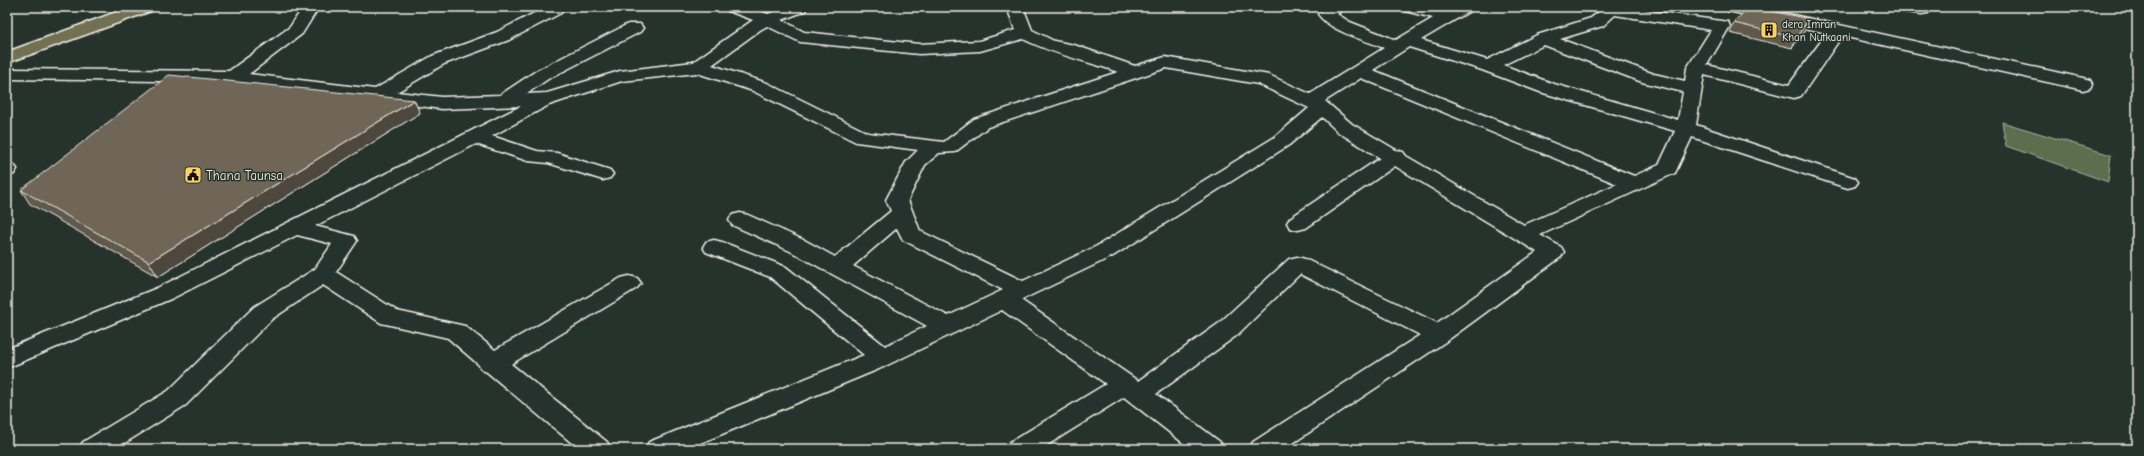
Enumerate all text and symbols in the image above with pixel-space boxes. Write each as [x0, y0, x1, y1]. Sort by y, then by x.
place label: dera Imran Khan Nutkaani [1782, 18, 1851, 44]
building icon: dera Imran Khan Nutkaani [1759, 20, 1779, 40]
public building icon: Thana Taunsa [183, 165, 203, 185]
place label: Thana Taunsa [206, 168, 283, 183]

